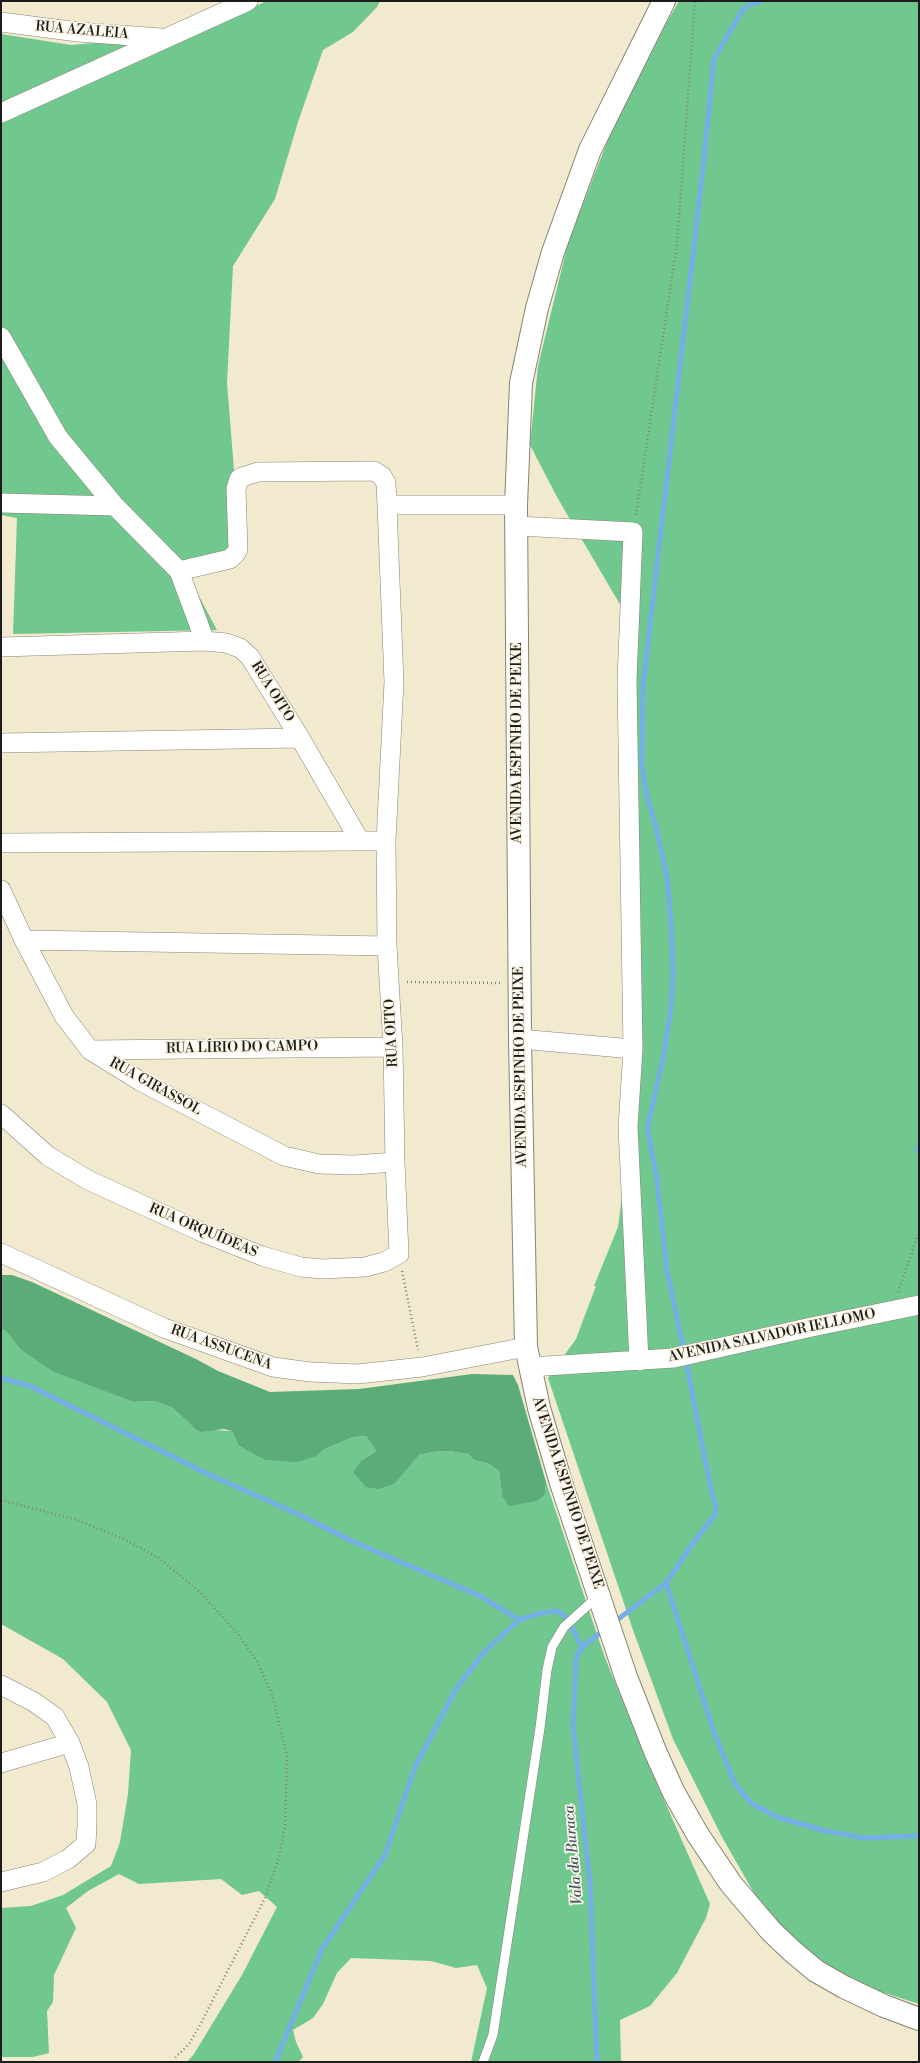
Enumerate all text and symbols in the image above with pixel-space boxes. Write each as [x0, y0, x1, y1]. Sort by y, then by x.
street label: RUA AZALEIA [35, 19, 129, 43]
street label: AVENIDA ESPINHO DE PEIXE [510, 642, 526, 844]
street label: RUA OITO [247, 658, 297, 726]
street label: AVENIDA ESPINHO DE PEIXE [511, 966, 531, 1168]
street label: RUA OITO [382, 998, 402, 1068]
street label: RUA LÍRIO DO CAMPO [166, 1038, 318, 1058]
street label: RUA GIRASSOL [106, 1055, 204, 1119]
street label: RUA ORQUÍDEAS [146, 1201, 260, 1261]
street label: AVENIDA SALVADOR IELLOMO [667, 1306, 877, 1366]
street label: RUA ASSUCENA [168, 1322, 274, 1374]
street label: AVENIDA ESPINHO DE PEIXE [528, 1395, 606, 1591]
water label: Vala da Buraca [561, 1805, 587, 1905]

